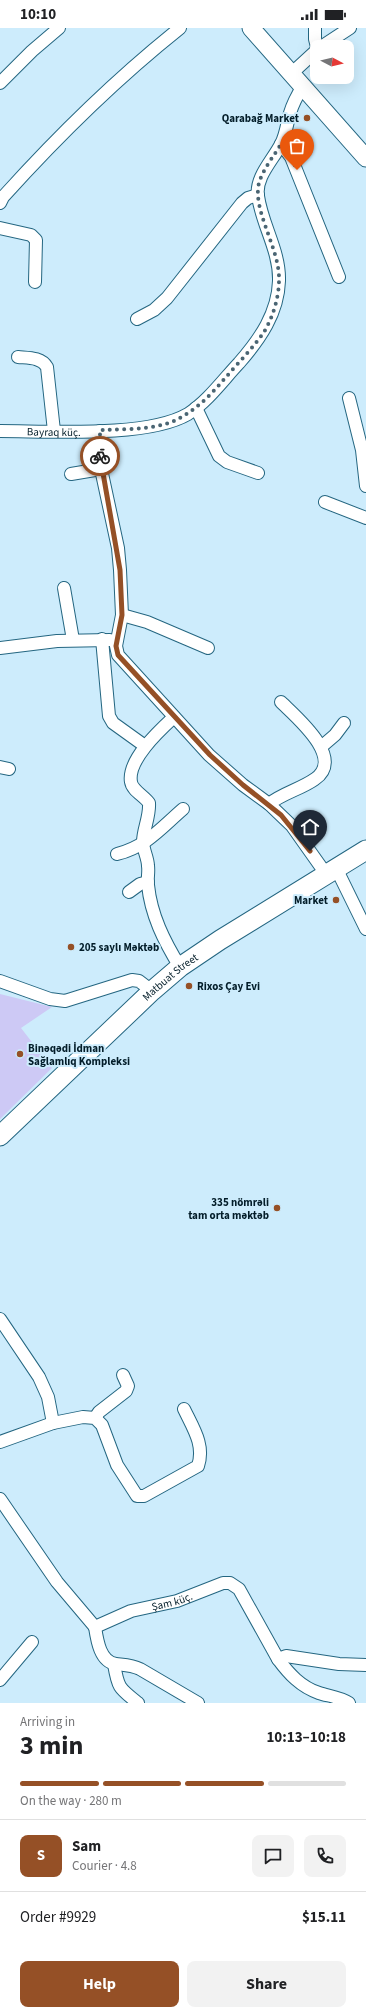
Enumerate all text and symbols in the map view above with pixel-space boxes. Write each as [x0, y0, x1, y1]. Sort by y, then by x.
text: 10:10 [20, 4, 56, 25]
north arrow [310, 40, 354, 84]
map controls [310, 40, 354, 84]
place label: Qarabağ Market [222, 111, 300, 126]
marker: Qarabağ Market [302, 113, 312, 123]
pin [280, 129, 314, 170]
icon: bag [286, 135, 308, 157]
street label: Bayraq küç. [27, 424, 81, 440]
courier [80, 436, 120, 476]
icon: bike [89, 445, 111, 467]
pin [293, 810, 327, 851]
icon: home [299, 816, 321, 838]
place label: Market [294, 893, 329, 908]
marker: Market [331, 895, 341, 905]
place label: 205 saylı Məktəb [79, 940, 159, 955]
marker: 205 saylı Məktəb [66, 942, 76, 952]
street label: Matbuat Street [139, 950, 201, 1004]
place label: Rixos Çay Evi [197, 979, 260, 994]
marker: Rixos Çay Evi [184, 981, 194, 991]
place label: Binəqədi İdman Sağlamlıq Kompleksi [28, 1041, 130, 1069]
marker: Binəqədi İdman Sağlamlıq Kompleksi [15, 1049, 25, 1059]
place label: 335 nömrəli tam orta məktəb [188, 1195, 269, 1223]
marker: 335 nömrəli tam orta məktəb [272, 1203, 282, 1213]
street label: Şam küç. [150, 1589, 195, 1614]
text: Arriving in [20, 1713, 75, 1731]
text: 3 min [20, 1727, 83, 1764]
text: 10:13–10:18 [266, 1727, 346, 1748]
text: On the way · 280 m [20, 1792, 122, 1810]
button: chat [252, 1835, 294, 1877]
button: phone [304, 1835, 346, 1877]
text: Sam [72, 1836, 101, 1857]
text: S [37, 1845, 45, 1866]
text: Courier · 4.8 [72, 1857, 137, 1875]
text: Order #9929 [20, 1907, 96, 1928]
text: $15.11 [302, 1907, 346, 1928]
button: Help [20, 1961, 179, 2007]
button: Share [187, 1961, 346, 2007]

